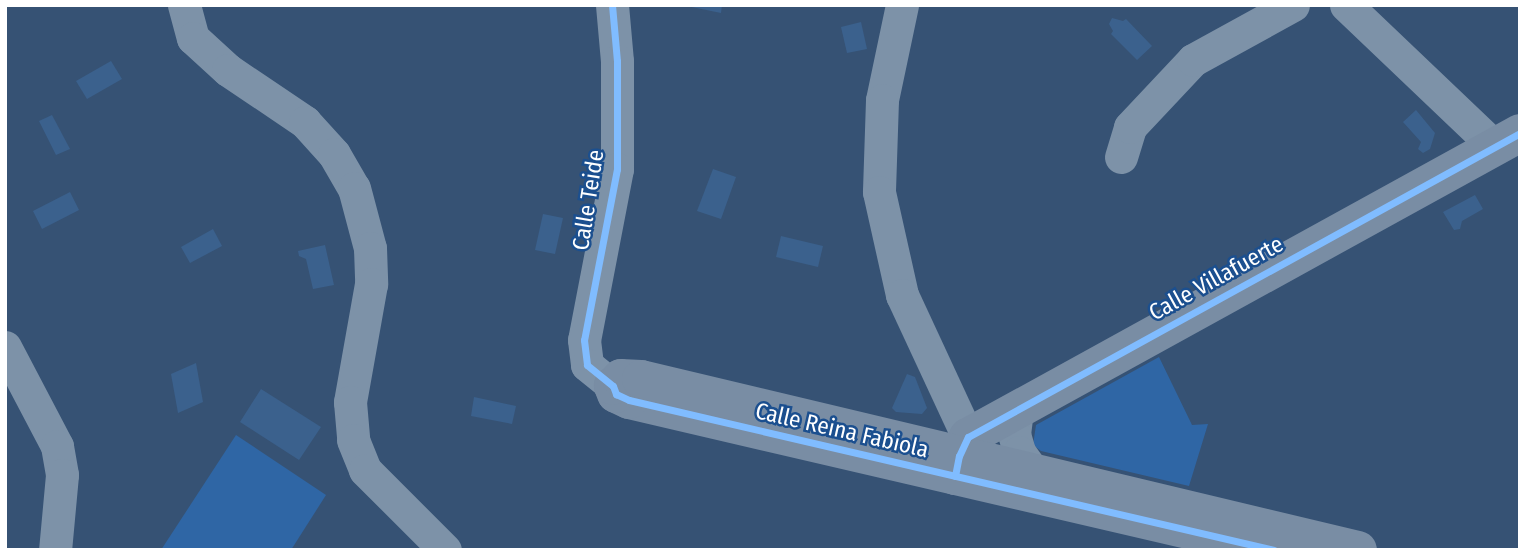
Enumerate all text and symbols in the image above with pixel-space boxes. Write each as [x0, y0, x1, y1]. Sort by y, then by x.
street label: Calle Teide [566, 148, 610, 252]
street label: Calle Villafuerte [1144, 230, 1288, 326]
street label: Calle Reina Fabiola [753, 397, 931, 463]

